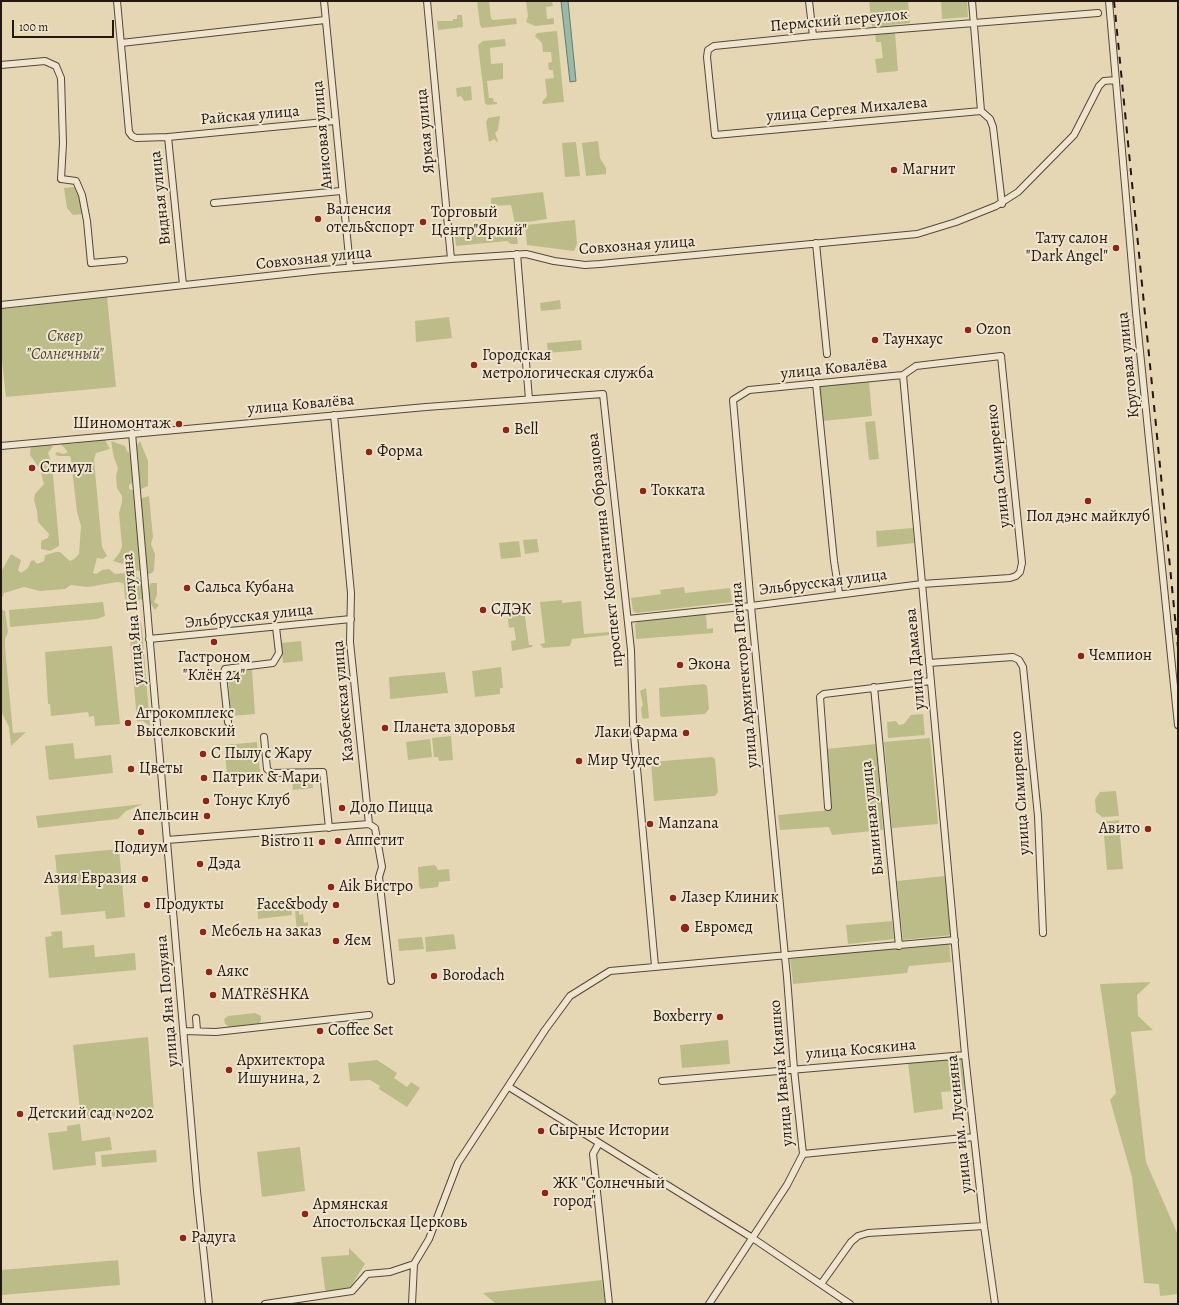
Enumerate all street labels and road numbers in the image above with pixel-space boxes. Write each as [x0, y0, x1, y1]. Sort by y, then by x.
street label: Пермский переулок [769, 5, 909, 37]
street label: Анисовая улица [309, 80, 337, 190]
street label: Яркая улица [413, 88, 439, 174]
street label: улица Сергея Михалева [766, 93, 928, 127]
street label: Райская улица [200, 102, 300, 130]
street label: Видная улица [146, 150, 176, 246]
street label: Совхозная улица [578, 232, 696, 260]
street label: Совхозная улица [255, 243, 373, 275]
street label: Круговая улица [1114, 311, 1144, 419]
street label: улица Ковалёва [780, 354, 888, 384]
street label: улица Ковалёва [247, 391, 355, 419]
street label: улица Симиренко [983, 403, 1015, 529]
street label: проспект Константина Образцова [584, 432, 628, 668]
street label: улица Яна Полуяна [119, 552, 149, 686]
street label: Эльбрусская улица [758, 566, 888, 600]
street label: улица Архитектора Петина [727, 581, 763, 769]
street label: Эльбрусская улица [184, 601, 314, 633]
street label: улица Дамаева [902, 607, 930, 711]
street label: Казбекская улица [329, 639, 359, 763]
street label: улица Симиренко [1007, 730, 1035, 856]
street label: Былинная улица [857, 760, 889, 876]
street label: улица Яна Полуяна [153, 934, 183, 1068]
street label: улица Ивана Кияшко [766, 999, 798, 1147]
street label: улица Косякина [805, 1036, 917, 1064]
street label: улица им. Лусиняна [943, 1054, 977, 1194]

